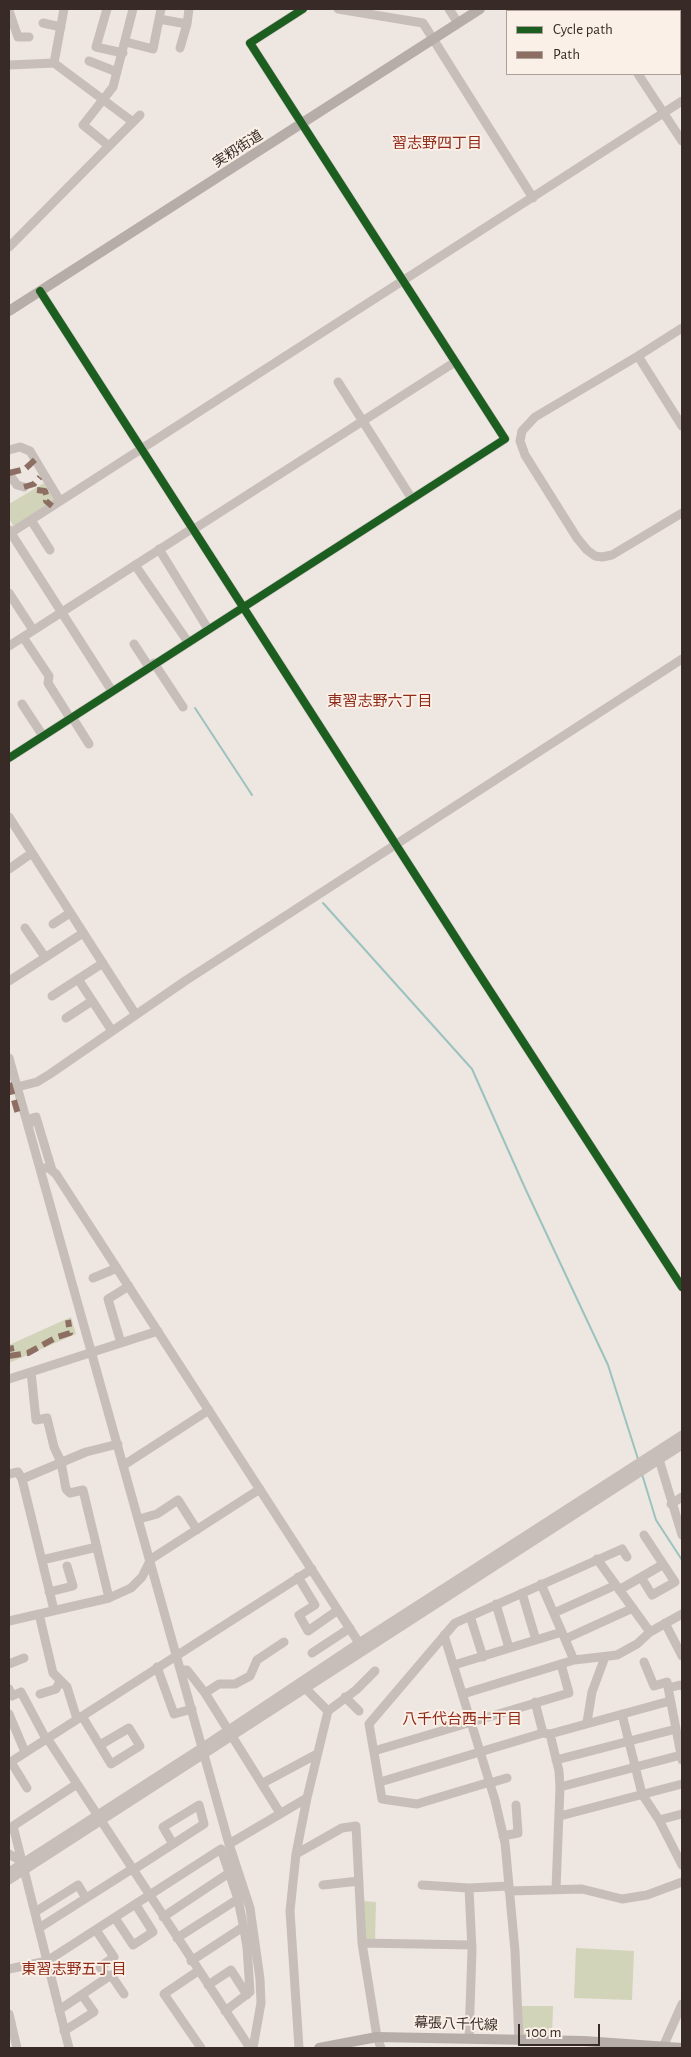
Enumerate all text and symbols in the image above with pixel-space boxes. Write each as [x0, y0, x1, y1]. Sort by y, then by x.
legend [506, 10, 681, 75]
text: Cycle path [553, 22, 613, 37]
text: Path [553, 47, 580, 62]
street label: 実籾街道 [210, 127, 266, 171]
district label: 習志野四丁目 [392, 134, 482, 152]
district label: 東習志野六丁目 [328, 692, 432, 710]
district label: 八千代台西十丁目 [402, 1710, 522, 1728]
district label: 東習志野五丁目 [22, 1960, 126, 1978]
street label: 幕張八千代線 [414, 2014, 498, 2034]
scale bar [521, 2014, 604, 2046]
text: 100 m [526, 2025, 561, 2040]

